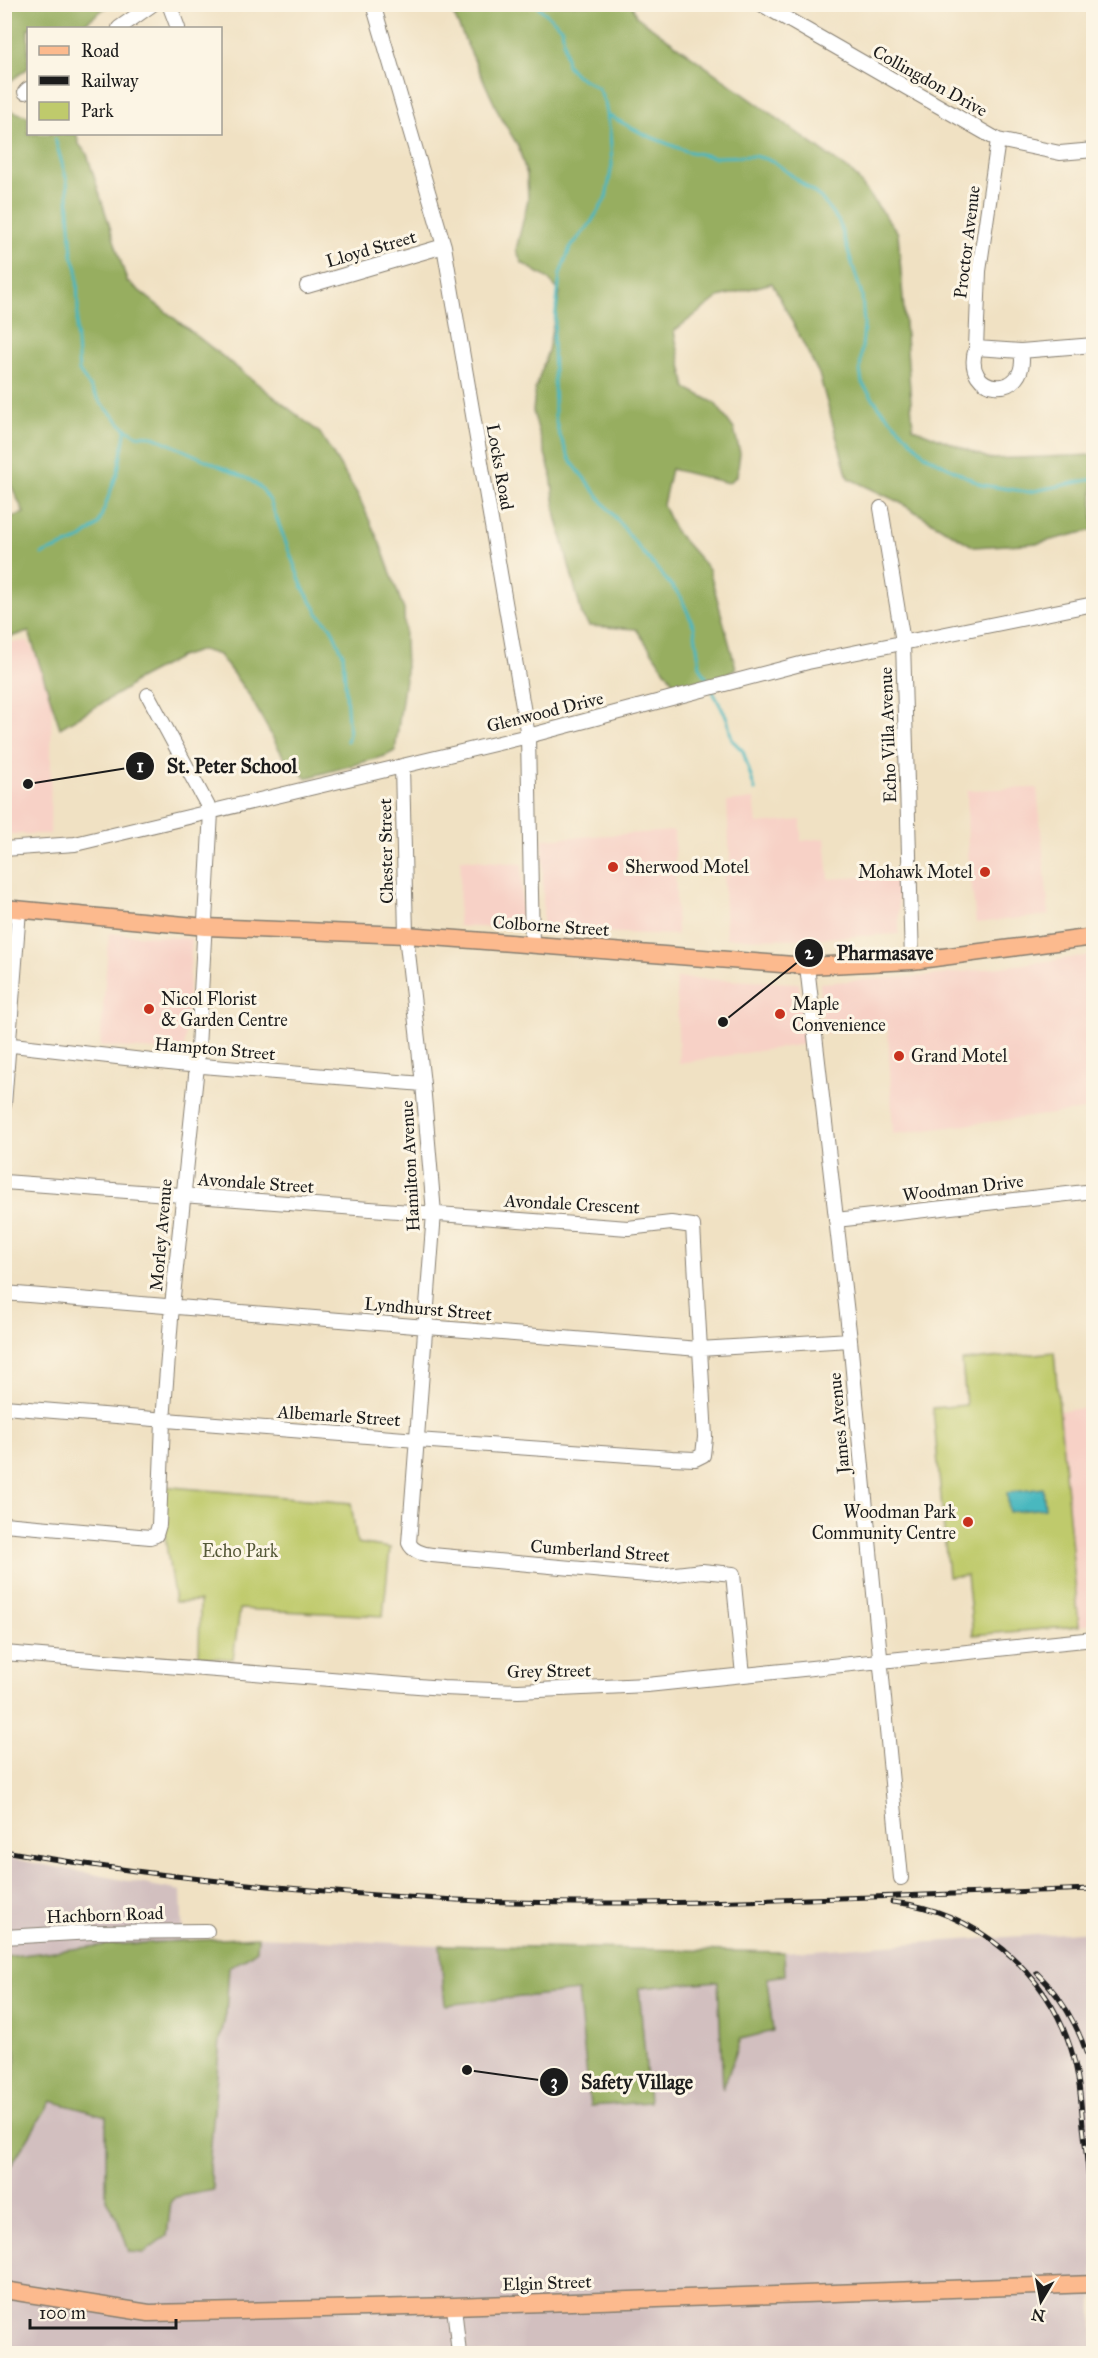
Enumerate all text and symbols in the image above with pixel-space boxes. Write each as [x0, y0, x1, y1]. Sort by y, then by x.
legend [27, 27, 222, 135]
text: Road [81, 40, 119, 62]
street label: Collingdon Drive [868, 40, 991, 122]
text: Railway [81, 70, 139, 92]
text: Park [81, 100, 114, 122]
street label: Proctor Avenue [949, 184, 985, 300]
street label: Lloyd Street [323, 225, 419, 272]
street label: Locks Road [482, 422, 518, 512]
street label: Echo Villa Avenue [875, 667, 901, 803]
street label: Glenwood Drive [484, 687, 606, 737]
callout: St. Peter School [125, 747, 309, 785]
text: St. Peter School [167, 754, 298, 778]
text: 1 [136, 755, 144, 777]
street label: Chester Street [374, 797, 398, 904]
place label: Sherwood Motel [625, 856, 749, 878]
marker: Sherwood Motel [606, 860, 620, 874]
place label: Mohawk Motel [858, 861, 973, 883]
marker: Mohawk Motel [978, 865, 992, 879]
street label: Colborne Street [492, 911, 611, 941]
callout: Pharmasave [794, 934, 945, 972]
text: Pharmasave [836, 941, 934, 965]
text: 2 [805, 942, 815, 964]
place label: Nicol Florist & Garden Centre [161, 988, 288, 1031]
place label: Maple Convenience [792, 993, 886, 1036]
marker: Nicol Florist & Garden Centre [142, 1002, 156, 1016]
marker: Maple Convenience [773, 1007, 787, 1021]
street label: Hampton Street [154, 1033, 277, 1065]
place label: Grand Motel [911, 1045, 1008, 1067]
marker: Grand Motel [892, 1049, 906, 1063]
street label: Hamilton Avenue [396, 1100, 424, 1232]
street label: Avondale Street [196, 1168, 315, 1198]
street label: Woodman Drive [901, 1170, 1025, 1206]
street label: Morley Avenue [145, 1178, 177, 1292]
street label: Avondale Crescent [503, 1189, 641, 1219]
street label: Lyndhurst Street [363, 1292, 493, 1326]
street label: James Avenue [824, 1371, 856, 1477]
street label: Albemarle Street [276, 1401, 402, 1431]
place label: Woodman Park Community Centre [812, 1501, 957, 1544]
marker: Woodman Park Community Centre [961, 1515, 975, 1529]
street label: Cumberland Street [530, 1535, 671, 1567]
park label: Echo Park [202, 1540, 279, 1562]
street label: Grey Street [507, 1659, 592, 1683]
street label: Hachborn Road [46, 1902, 164, 1928]
callout: Safety Village [539, 2063, 705, 2101]
text: Safety Village [581, 2070, 694, 2095]
text: 3 [550, 2071, 558, 2094]
street label: Elgin Street [502, 2270, 593, 2297]
north arrow [1011, 2271, 1071, 2331]
scale bar [30, 2292, 176, 2330]
text: 100 m [39, 2302, 86, 2324]
text: N [1030, 2305, 1047, 2326]

